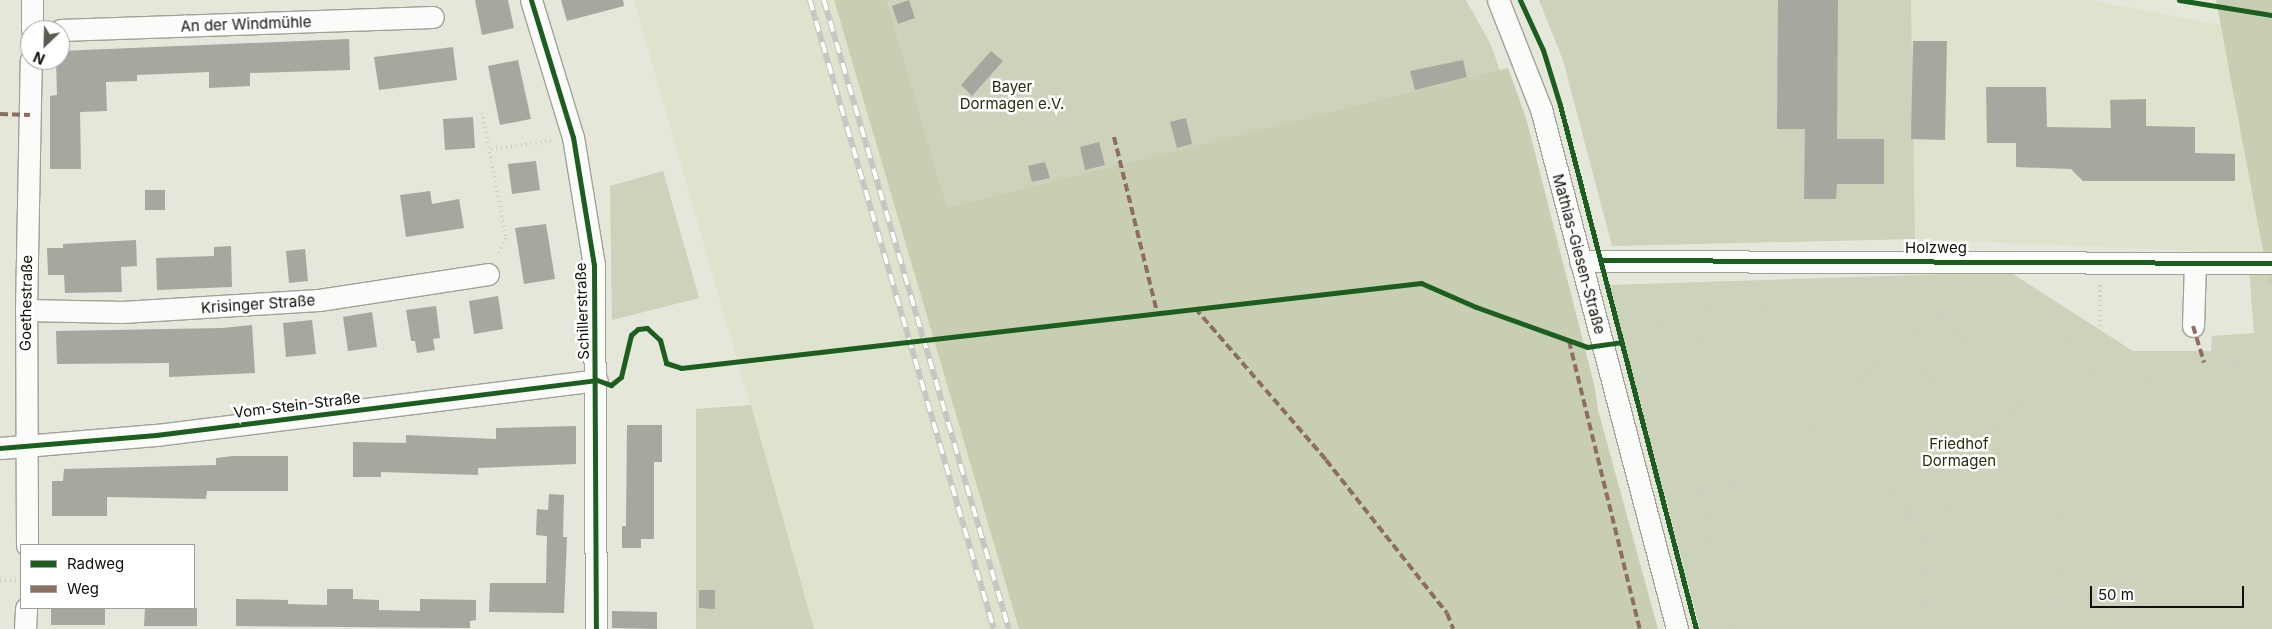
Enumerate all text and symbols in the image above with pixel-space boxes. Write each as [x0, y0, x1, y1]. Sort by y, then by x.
street label: An der Windmühle [180, 13, 312, 35]
north arrow [20, 20, 70, 70]
text: N [31, 48, 47, 68]
park label: Bayer Dormagen e.V. [960, 77, 1064, 112]
street label: Mathias-Giesen-Straße [1549, 172, 1609, 336]
street label: Holzweg [1905, 239, 1967, 257]
street label: Goethestraße [16, 255, 36, 351]
street label: Schillerstraße [571, 262, 593, 360]
street label: Krisinger Straße [200, 291, 316, 317]
street label: Vom-Stein-Straße [233, 388, 361, 422]
park label: Friedhof Dormagen [1922, 434, 1996, 469]
legend [20, 544, 195, 609]
text: Radweg [67, 554, 124, 573]
scale bar [2092, 576, 2246, 608]
text: Weg [67, 579, 99, 598]
text: 50 m [2098, 585, 2134, 604]

